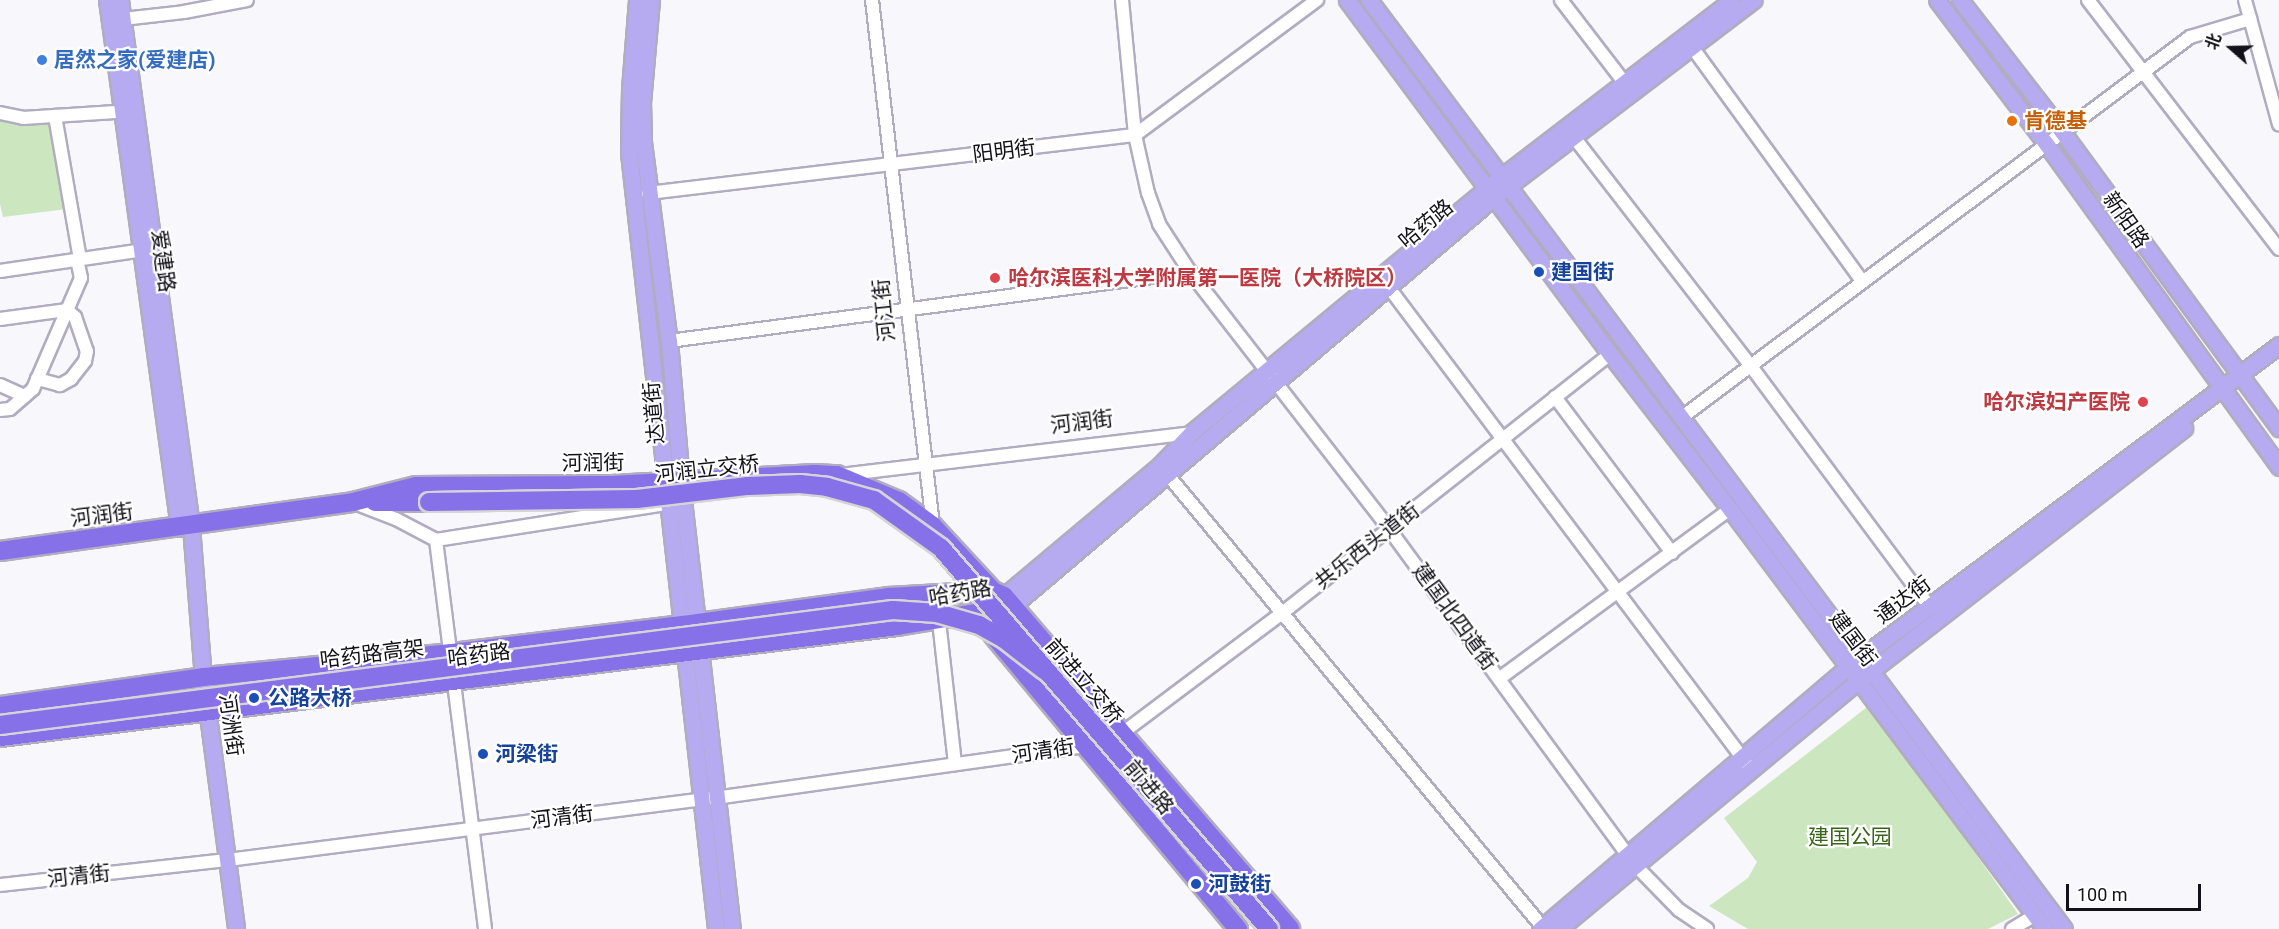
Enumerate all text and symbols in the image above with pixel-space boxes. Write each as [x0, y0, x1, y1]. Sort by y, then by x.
north arrow [2201, 18, 2261, 78]
text: 北 [2202, 31, 2225, 52]
place label: 居然之家(爱建店) [54, 47, 216, 73]
marker: 居然之家(爱建店) [35, 53, 49, 67]
place label: 肯德基 [2024, 108, 2087, 134]
marker: 肯德基 [2005, 114, 2019, 128]
street label: 阳明街 [971, 135, 1037, 167]
street label: 新阳路 [2098, 187, 2154, 253]
street label: 哈药路 [1394, 194, 1458, 254]
street label: 爱建路 [146, 228, 180, 294]
place label: 建国街 [1551, 259, 1614, 285]
place label: 哈尔滨医科大学附属第一医院（大桥院区） [1008, 265, 1407, 291]
marker: 建国街 [1532, 265, 1546, 279]
marker: 哈尔滨医科大学附属第一医院（大桥院区） [986, 269, 1004, 287]
street label: 河江街 [868, 277, 900, 343]
street label: 达道街 [639, 381, 669, 445]
place label: 哈尔滨妇产医院 [1983, 389, 2130, 415]
marker: 哈尔滨妇产医院 [2134, 393, 2152, 411]
street label: 河润街 [1049, 406, 1115, 438]
street label: 河润街 [561, 450, 625, 476]
street label: 河润立交桥 [653, 451, 761, 487]
street label: 共乐西头道街 [1310, 497, 1424, 595]
street label: 河润街 [69, 499, 135, 531]
street label: 建国北四道街 [1408, 559, 1502, 675]
street label: 通达街 [1870, 571, 1936, 629]
street label: 哈药路 [927, 575, 993, 611]
street label: 建国街 [1824, 606, 1882, 672]
street label: 前进立交桥 [1040, 633, 1128, 729]
street label: 哈药路高架 [318, 635, 426, 673]
street label: 哈药路 [446, 639, 512, 671]
place label: 公路大桥 [268, 685, 352, 711]
marker: 公路大桥 [245, 689, 263, 707]
street label: 河洲街 [214, 692, 248, 758]
street label: 河清街 [1010, 734, 1076, 768]
place label: 河梁街 [495, 741, 558, 767]
marker: 河梁街 [476, 747, 490, 761]
street label: 前进路 [1119, 755, 1179, 819]
street label: 河清街 [529, 801, 595, 833]
park label: 建国公园 [1808, 824, 1892, 850]
street label: 河清街 [46, 860, 112, 892]
place label: 河鼓街 [1208, 871, 1271, 897]
scale bar [2069, 872, 2204, 910]
marker: 河鼓街 [1189, 877, 1203, 891]
text: 100 m [2077, 884, 2128, 905]

